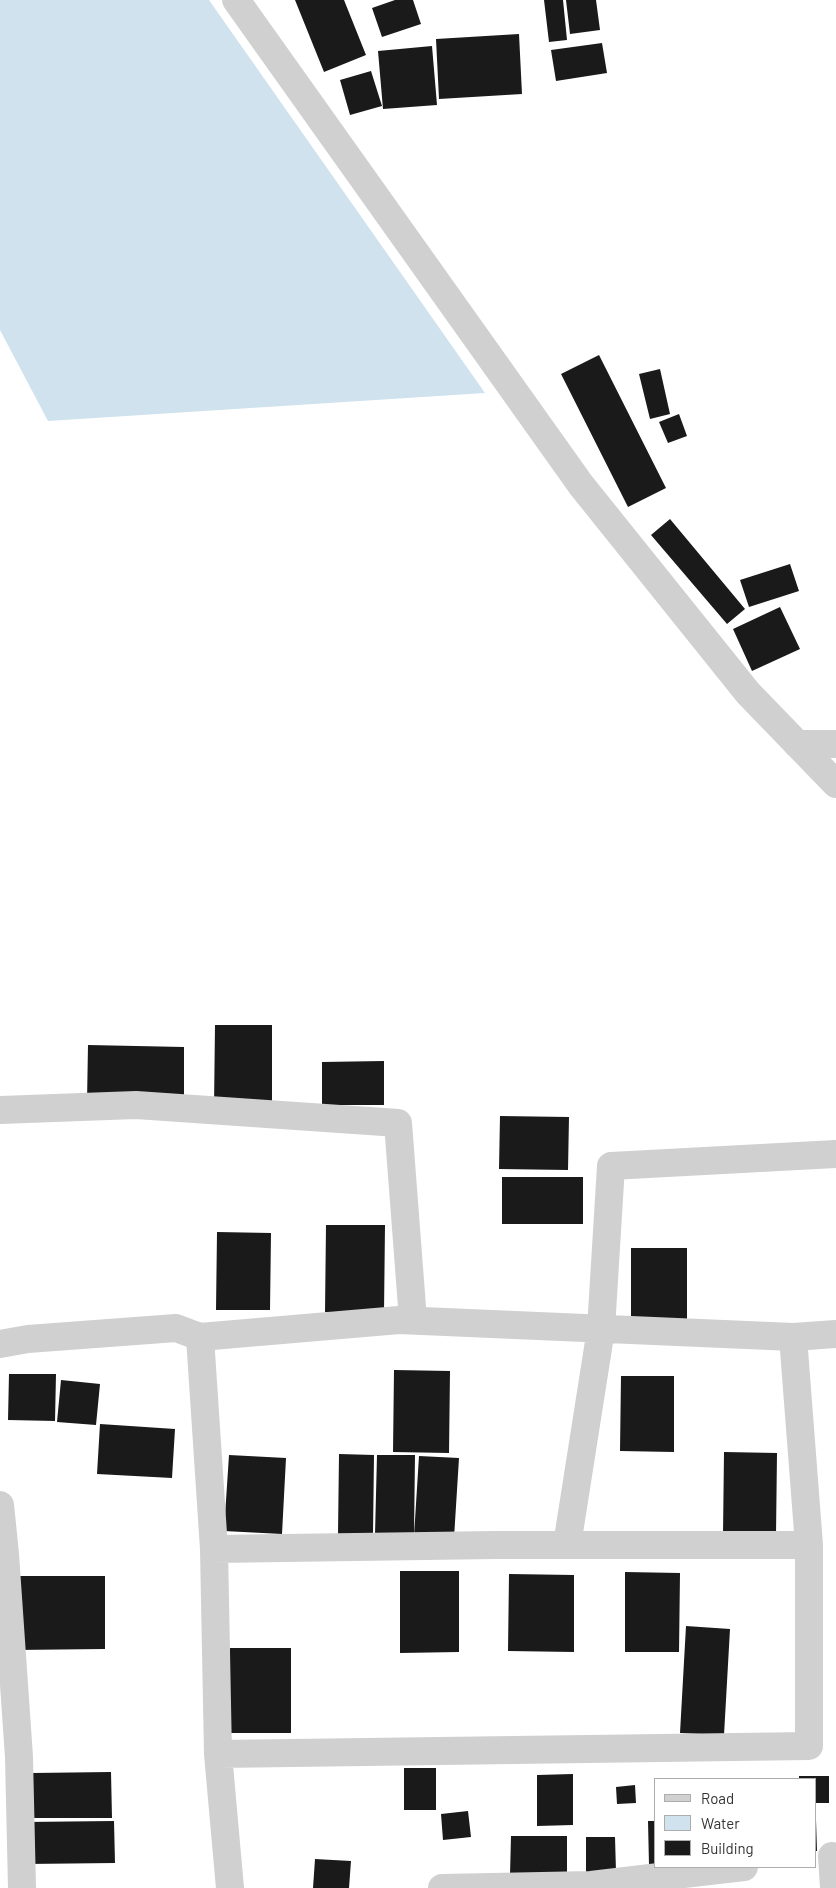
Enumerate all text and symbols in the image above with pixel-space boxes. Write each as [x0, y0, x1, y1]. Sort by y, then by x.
legend [654, 1778, 816, 1868]
text: Road [701, 1789, 734, 1807]
text: Water [701, 1814, 740, 1832]
text: Building [701, 1839, 754, 1857]

